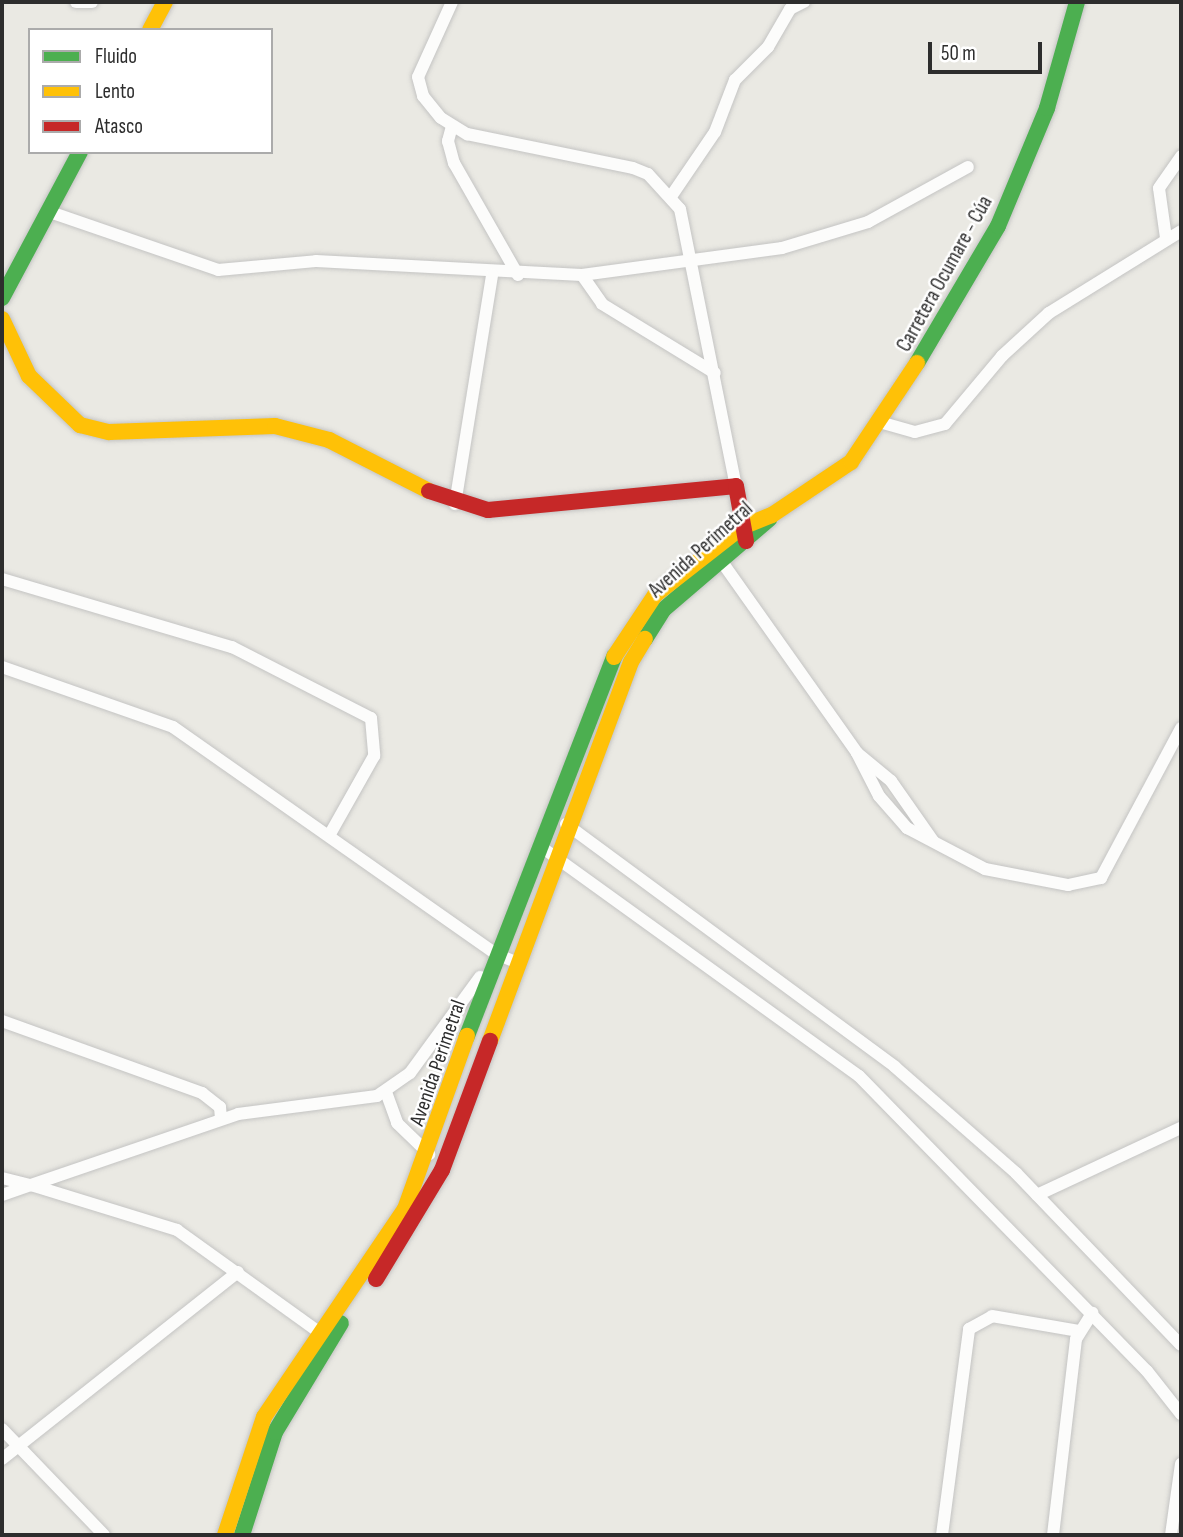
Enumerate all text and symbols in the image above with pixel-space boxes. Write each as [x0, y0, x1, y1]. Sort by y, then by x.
legend [28, 28, 273, 154]
scale bar [931, 28, 1045, 72]
text: 50 m [941, 41, 976, 66]
text: Fluido [95, 44, 137, 69]
text: Lento [95, 79, 135, 104]
text: Atasco [95, 114, 143, 139]
street label: Carretera Ocumare - Cúa [892, 192, 998, 356]
street label: Avenida Perimetral [644, 497, 758, 603]
street label: Avenida Perimetral [405, 997, 471, 1129]

